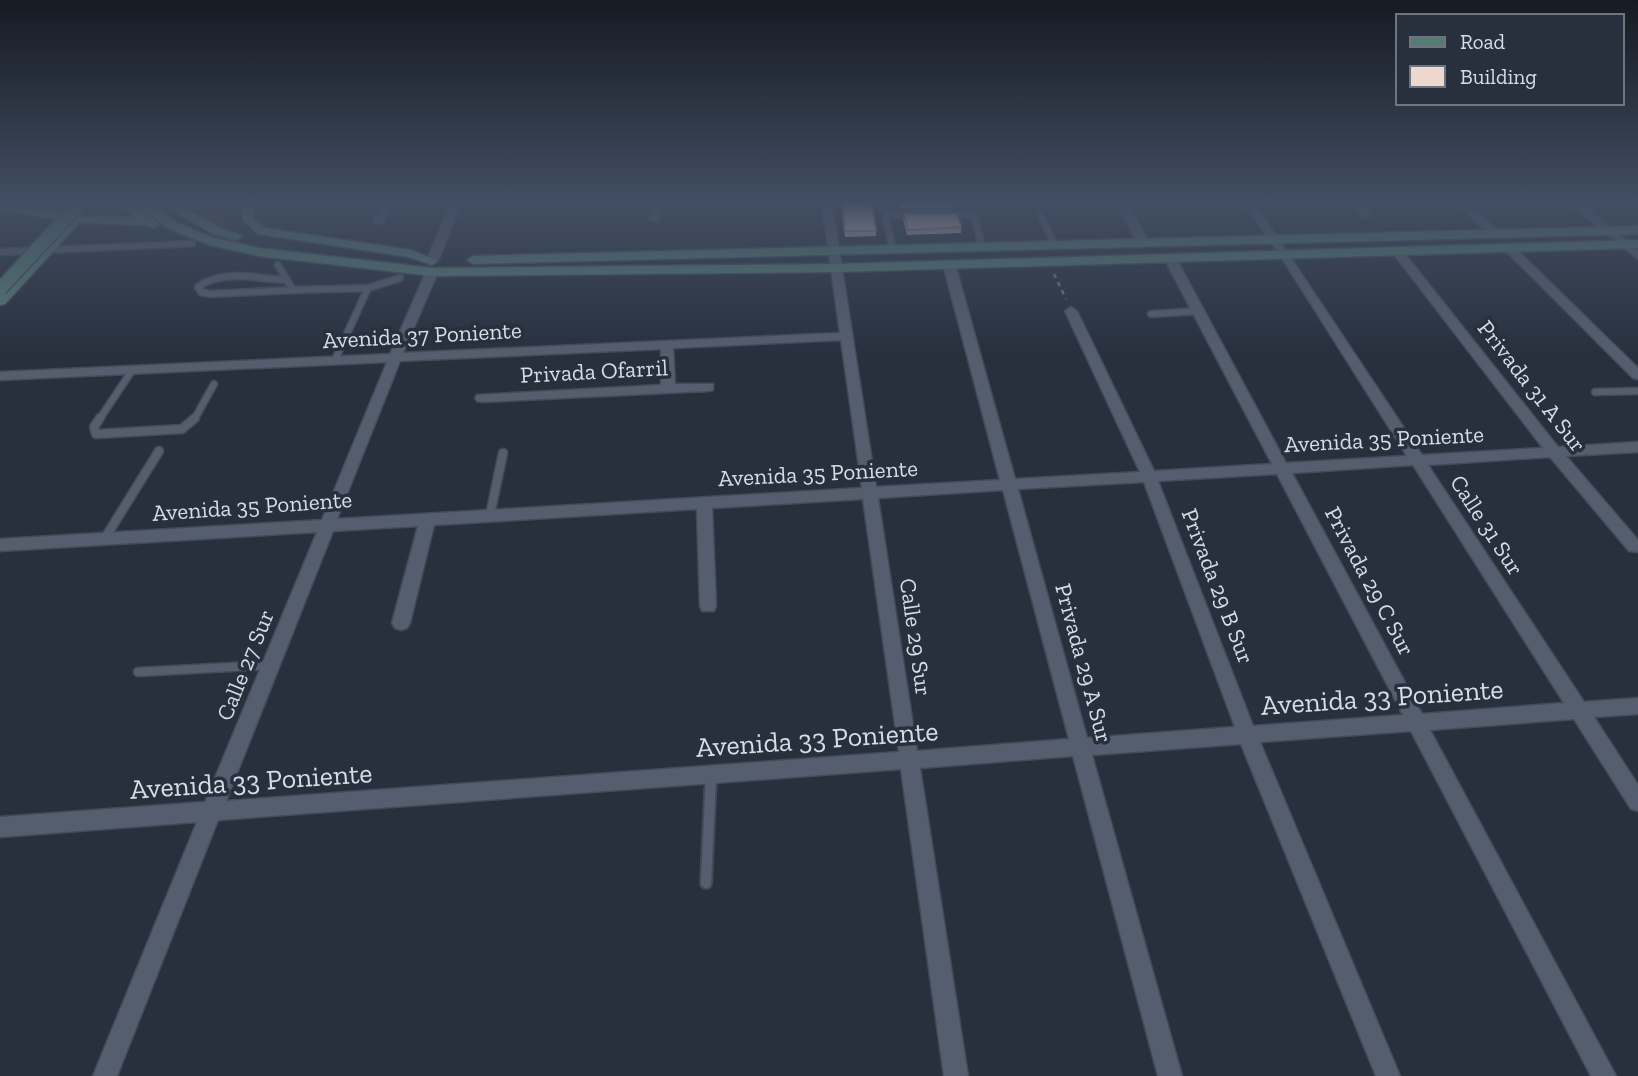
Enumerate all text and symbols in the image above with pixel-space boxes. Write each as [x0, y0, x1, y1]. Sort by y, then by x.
legend [1396, 14, 1624, 105]
text: Road [1460, 29, 1506, 54]
text: Building [1460, 64, 1537, 89]
street label: Privada 31 A Sur [1472, 314, 1592, 458]
street label: Avenida 37 Poniente [322, 316, 522, 354]
street label: Privada Ofarril [519, 353, 669, 389]
street label: Avenida 35 Poniente [1283, 420, 1485, 458]
street label: Avenida 35 Poniente [717, 454, 919, 492]
street label: Calle 31 Sur [1444, 469, 1530, 581]
street label: Avenida 35 Poniente [151, 485, 353, 527]
street label: Privada 29 C Sur [1319, 502, 1421, 660]
street label: Privada 29 B Sur [1176, 504, 1260, 668]
street label: Calle 29 Sur [894, 576, 938, 698]
street label: Privada 29 A Sur [1049, 580, 1119, 746]
street label: Calle 27 Sur [210, 606, 280, 724]
street label: Avenida 33 Poniente [1260, 672, 1504, 722]
street label: Avenida 33 Poniente [695, 714, 939, 764]
street label: Avenida 33 Poniente [129, 756, 373, 806]

